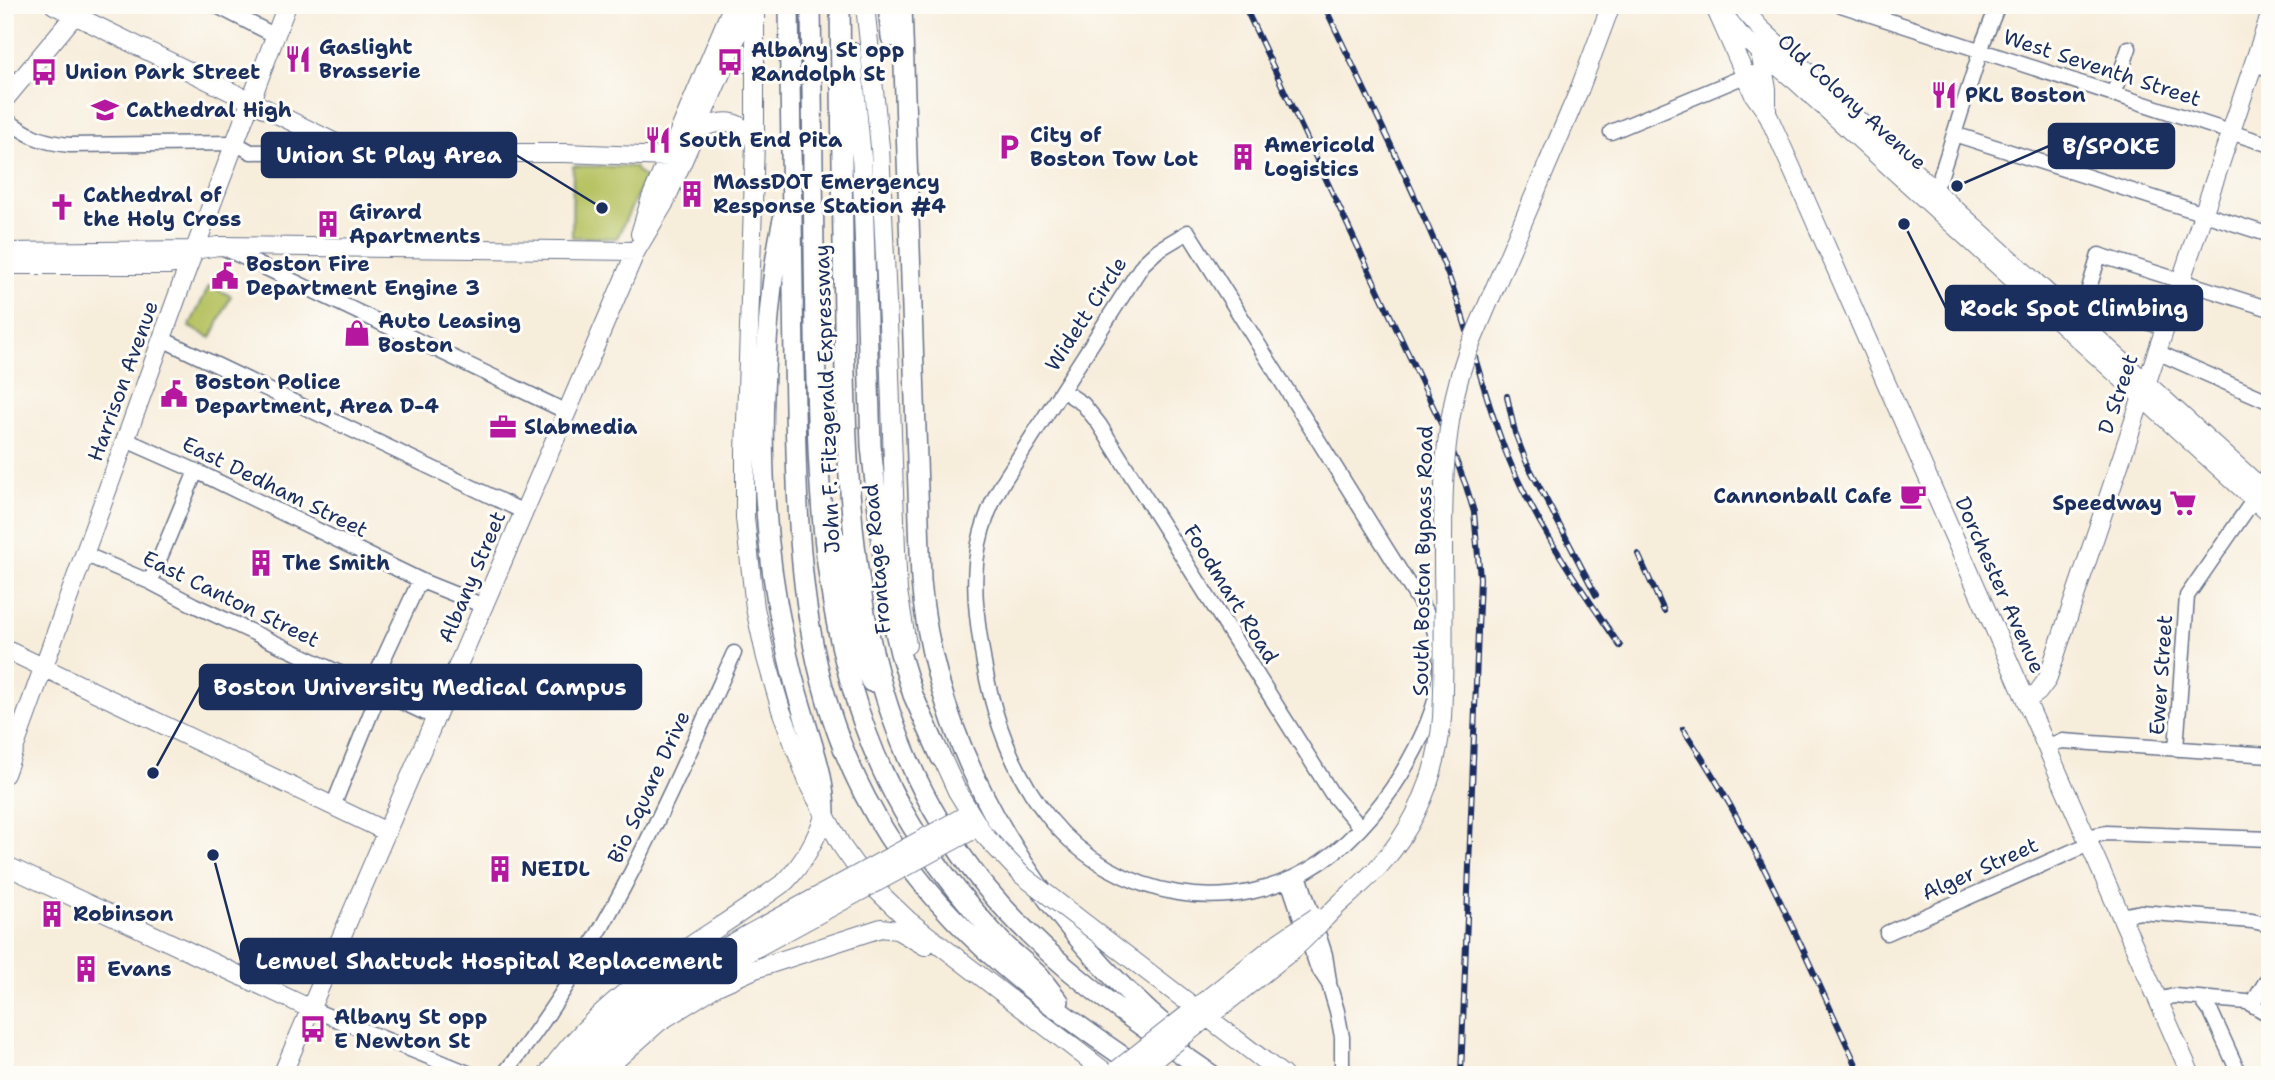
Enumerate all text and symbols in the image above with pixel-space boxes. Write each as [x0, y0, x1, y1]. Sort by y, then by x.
street label: West Seventh Street [2000, 23, 2204, 113]
street label: Old Colony Avenue [1771, 28, 1933, 176]
place label: Gaslight Brasserie [319, 33, 421, 85]
place label: Albany St opp Randolph St [751, 36, 904, 88]
restaurant icon: Gaslight Brasserie [283, 44, 313, 74]
bus stop icon: Albany St opp Randolph St [715, 47, 745, 77]
bus stop icon: Union Park Street [29, 57, 59, 87]
place label: Union Park Street [65, 58, 260, 86]
restaurant icon: PKL Boston [1929, 80, 1959, 110]
place label: PKL Boston [1965, 81, 2086, 109]
school or university icon: Cathedral High [90, 95, 120, 125]
place label: Cathedral High [126, 96, 292, 124]
place label: City of Boston Tow Lot [1030, 121, 1198, 173]
callout: B/SPOKE [2049, 124, 2174, 168]
restaurant icon: South End Pita [643, 125, 673, 155]
place label: South End Pita [679, 126, 843, 154]
place label: Americold Logistics [1264, 131, 1375, 183]
text: B/SPOKE [2062, 131, 2160, 161]
parking icon: City of Boston Tow Lot [994, 132, 1024, 162]
callout: Union St Play Area [262, 133, 516, 177]
text: Union St Play Area [276, 140, 502, 170]
building icon: Americold Logistics [1228, 142, 1258, 172]
place label: MassDOT Emergency Response Station #4 [713, 168, 946, 220]
building icon: MassDOT Emergency Response Station #4 [677, 179, 707, 209]
place label: Cathedral of the Holy Cross [83, 181, 241, 233]
church icon: Cathedral of the Holy Cross [47, 192, 77, 222]
place label: Girard Apartments [349, 198, 480, 250]
building icon: Girard Apartments [313, 209, 343, 239]
street label: John F. Fitzgerald Expressway [808, 244, 846, 554]
place label: Boston Fire Department Engine 3 [246, 250, 480, 302]
street label: Widett Circle [1039, 251, 1133, 377]
public building icon: Boston Fire Department Engine 3 [210, 261, 240, 291]
callout: Rock Spot Climbing [1946, 286, 2202, 330]
text: Rock Spot Climbing [1960, 293, 2188, 323]
street label: Harrison Avenue [81, 297, 165, 465]
place label: Auto Leasing Boston [378, 307, 521, 359]
shop icon: Auto Leasing Boston [342, 318, 372, 348]
street label: D Street [2091, 350, 2145, 438]
place label: Boston Police Department, Area D-4 [195, 368, 439, 420]
public building icon: Boston Police Department, Area D-4 [159, 379, 189, 409]
office icon: Slabmedia [488, 412, 518, 442]
place label: Slabmedia [524, 413, 638, 441]
street label: South Boston Bypass Road [1407, 425, 1439, 697]
street label: East Dedham Street [177, 430, 373, 544]
cafe icon: Cannonball Cafe [1898, 481, 1928, 511]
place label: Cannonball Cafe [1713, 482, 1892, 510]
street label: Frontage Road [856, 483, 898, 635]
supermarket icon: Speedway [2168, 488, 2198, 518]
place label: Speedway [2052, 489, 2162, 517]
street label: Dorchester Avenue [1948, 492, 2052, 678]
street label: Albany Street [432, 507, 512, 647]
street label: Foodmart Road [1177, 519, 1285, 669]
street label: East Canton Street [138, 544, 324, 654]
building icon: The Smith [246, 548, 276, 578]
place label: The Smith [282, 549, 390, 577]
street label: Ewer Street [2143, 614, 2179, 736]
callout: Boston University Medical Campus [200, 665, 641, 709]
text: Boston University Medical Campus [213, 672, 627, 702]
street label: Bio Square Drive [601, 706, 697, 868]
street label: Alger Street [1918, 831, 2042, 907]
building icon: NEIDL [485, 854, 515, 884]
place label: NEIDL [521, 855, 590, 883]
building icon: Robinson [37, 899, 67, 929]
place label: Robinson [73, 900, 174, 928]
callout: Lemuel Shattuck Hospital Replacement [241, 939, 736, 983]
text: Lemuel Shattuck Hospital Replacement [255, 946, 723, 976]
building icon: Evans [71, 954, 101, 984]
place label: Evans [107, 955, 172, 983]
place label: Albany St opp E Newton St [334, 1003, 487, 1055]
bus stop icon: Albany St opp E Newton St [298, 1014, 328, 1044]

